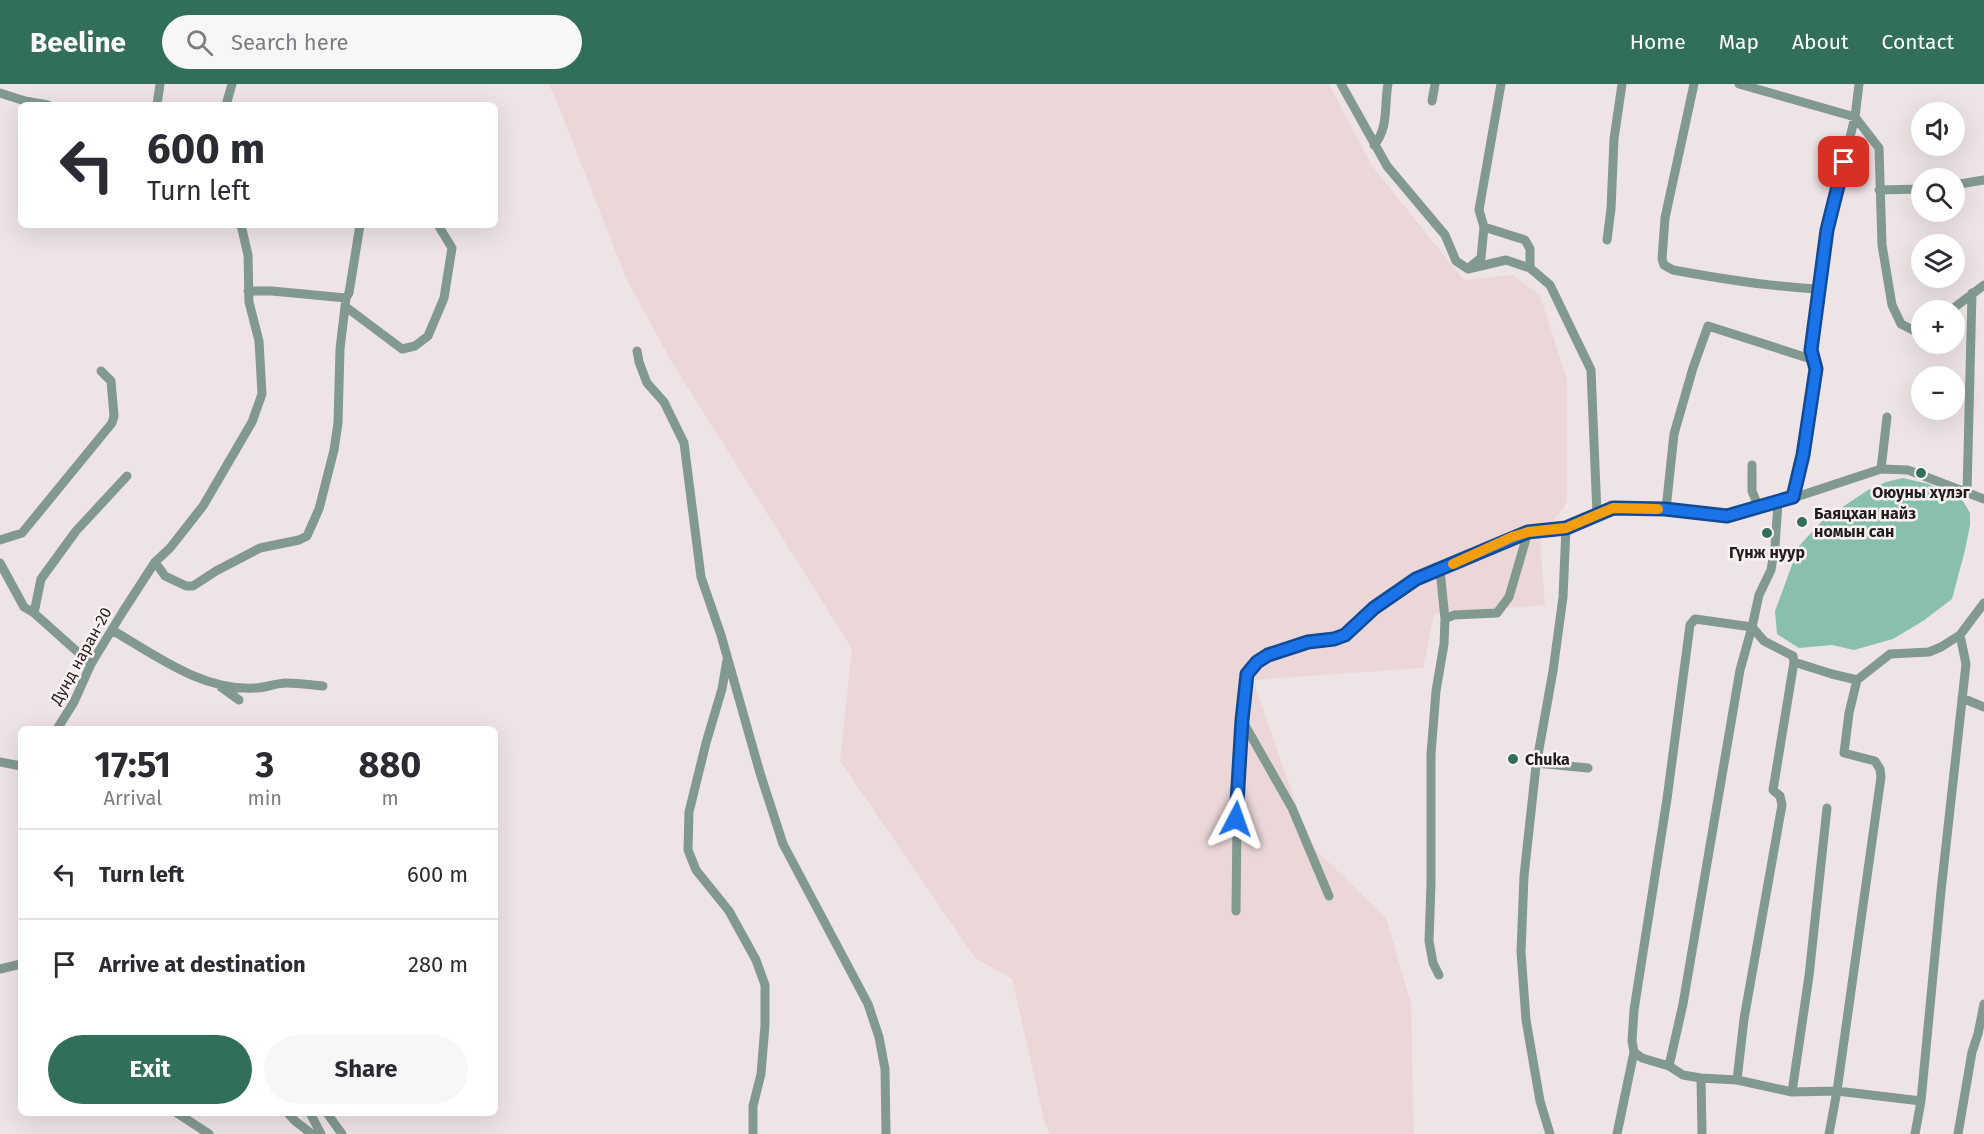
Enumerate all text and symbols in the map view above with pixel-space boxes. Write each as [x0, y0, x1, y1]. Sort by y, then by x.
search box [162, 15, 582, 69]
text: Beeline [30, 26, 126, 59]
icon: search [183, 26, 216, 59]
text: Search here [231, 29, 349, 56]
text: Home [1630, 29, 1686, 55]
text: Map [1719, 29, 1759, 55]
text: About [1792, 29, 1849, 55]
text: Contact [1882, 29, 1954, 55]
map controls [1911, 102, 1965, 420]
button: sound [1911, 102, 1965, 156]
text: 600 m [147, 124, 265, 174]
icon: left [48, 126, 126, 204]
pin [1818, 136, 1869, 187]
icon: arrive [1827, 145, 1860, 178]
button: search [1911, 168, 1965, 222]
text: Turn left [147, 175, 250, 207]
button: layers [1911, 234, 1965, 288]
button: + [1911, 300, 1965, 354]
button: − [1911, 366, 1965, 420]
marker: Оюуны хүлэг [1914, 466, 1928, 480]
place label: Оюуны хүлэг [1872, 483, 1971, 502]
place label: Баяцхан найз номын сан [1814, 504, 1916, 541]
marker: Баяцхан найз номын сан [1795, 515, 1809, 529]
marker: Гүнж нуур [1760, 526, 1774, 540]
place label: Гүнж нуур [1729, 543, 1805, 562]
street label: Дунд наран-20 [46, 604, 116, 709]
text: 17:51 [95, 743, 171, 787]
text: 3 [255, 743, 274, 787]
text: 880 [359, 743, 421, 787]
place label: Chuka [1525, 750, 1570, 769]
marker: Chuka [1506, 752, 1520, 766]
text: Arrival [103, 786, 162, 810]
text: min [248, 786, 282, 810]
text: m [381, 786, 399, 810]
position arrow [1204, 787, 1268, 851]
icon: left [48, 858, 81, 891]
text: Turn left [99, 861, 184, 888]
text: 600 m [407, 861, 468, 888]
icon: arrive [48, 948, 81, 981]
text: Arrive at destination [99, 951, 306, 978]
text: 280 m [408, 951, 468, 978]
button: Exit [48, 1035, 252, 1104]
button: Share [264, 1035, 468, 1104]

